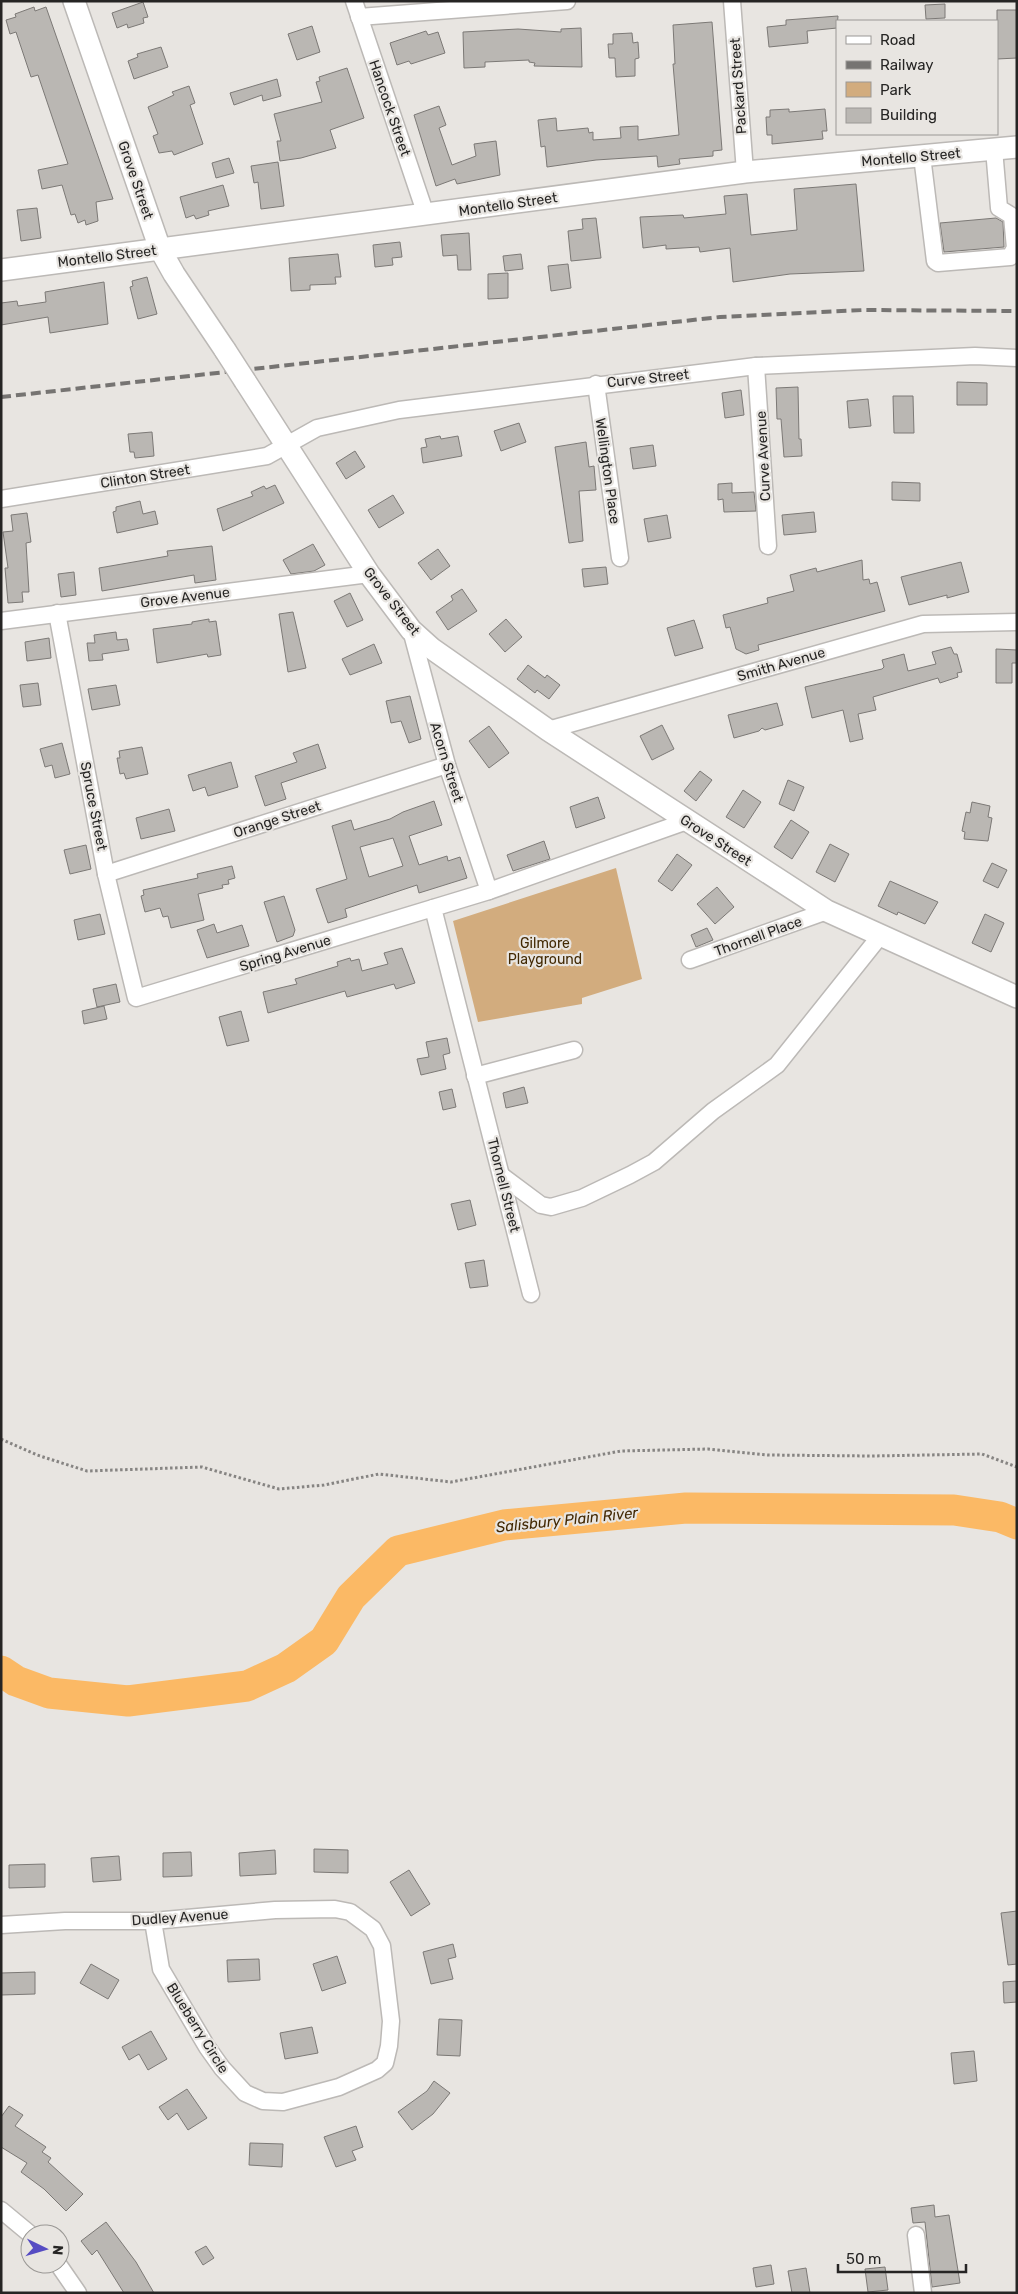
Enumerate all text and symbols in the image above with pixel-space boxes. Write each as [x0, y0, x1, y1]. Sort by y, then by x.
legend [836, 20, 998, 135]
text: Road [880, 31, 916, 49]
street label: Packard Street [727, 37, 750, 135]
text: Railway [880, 56, 934, 74]
street label: Hancock Street [365, 58, 414, 159]
text: Park [880, 81, 911, 99]
text: Building [880, 106, 937, 124]
street label: Grove Street [114, 139, 157, 222]
street label: Montello Street [861, 145, 962, 170]
street label: Montello Street [458, 189, 559, 220]
street label: Montello Street [57, 242, 158, 271]
street label: Curve Street [606, 366, 690, 391]
street label: Curve Avenue [753, 410, 774, 502]
street label: Wellington Place [592, 417, 623, 525]
street label: Clinton Street [99, 461, 192, 492]
street label: Grove Street [360, 564, 424, 639]
street label: Grove Avenue [139, 584, 231, 611]
street label: Smith Avenue [735, 644, 827, 685]
street label: Acorn Street [426, 720, 467, 805]
street label: Spruce Street [77, 760, 111, 853]
street label: Orange Street [231, 797, 324, 842]
street label: Grove Street [677, 811, 755, 870]
street label: Thornell Place [712, 913, 804, 960]
street label: Spring Avenue [237, 931, 333, 975]
park label: Gilmore Playground [508, 935, 582, 968]
street label: Thornell Street [484, 1136, 524, 1235]
water label: Salisbury Plain River [495, 1503, 640, 1536]
street label: Dudley Avenue [131, 1906, 229, 1929]
street label: Blueberry Circle [163, 1980, 232, 2077]
north arrow [20, 2224, 70, 2274]
scale bar [838, 2242, 966, 2274]
text: N [49, 2244, 66, 2256]
text: 50 m [846, 2250, 881, 2268]

